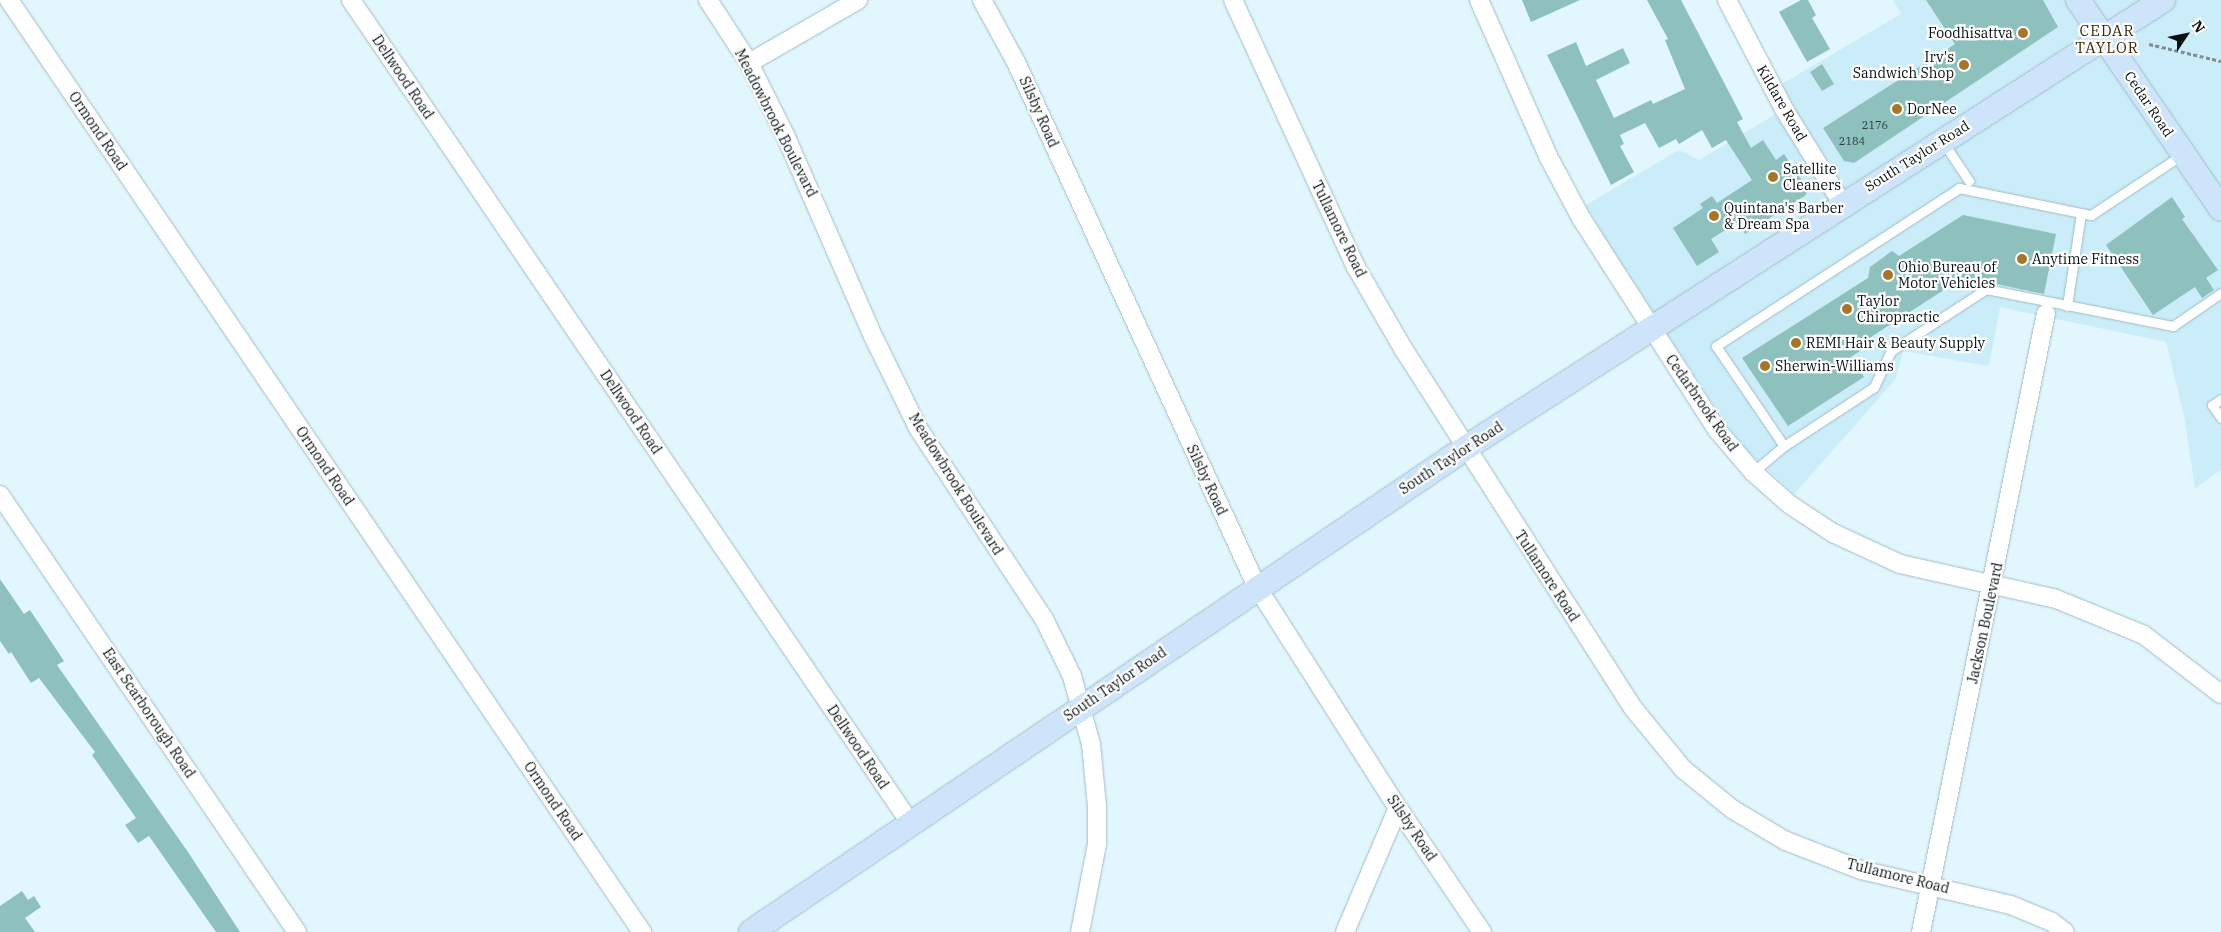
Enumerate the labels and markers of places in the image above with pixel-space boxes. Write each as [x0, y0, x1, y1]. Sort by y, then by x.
place label: Foodhisattva [1928, 25, 2013, 41]
marker: Foodhisattva [2017, 27, 2029, 39]
place label: Irv's Sandwich Shop [1853, 49, 1954, 82]
marker: Irv's Sandwich Shop [1958, 59, 1970, 71]
place label: DorNee [1907, 101, 1957, 117]
marker: DorNee [1891, 103, 1903, 115]
place label: Satellite Cleaners [1783, 161, 1841, 193]
marker: Satellite Cleaners [1767, 171, 1779, 183]
place label: Quintana's Barber & Dream Spa [1724, 200, 1843, 232]
marker: Quintana's Barber & Dream Spa [1708, 210, 1720, 222]
place label: Anytime Fitness [2032, 251, 2139, 267]
marker: Anytime Fitness [2016, 253, 2028, 265]
place label: Ohio Bureau of Motor Vehicles [1898, 259, 1996, 292]
marker: Ohio Bureau of Motor Vehicles [1882, 269, 1894, 281]
place label: Taylor Chiropractic [1857, 293, 1940, 326]
marker: Taylor Chiropractic [1841, 303, 1853, 315]
place label: REMI Hair & Beauty Supply [1806, 335, 1985, 351]
marker: REMI Hair & Beauty Supply [1790, 337, 1802, 349]
place label: Sherwin-Williams [1775, 358, 1894, 374]
marker: Sherwin-Williams [1759, 360, 1771, 372]

